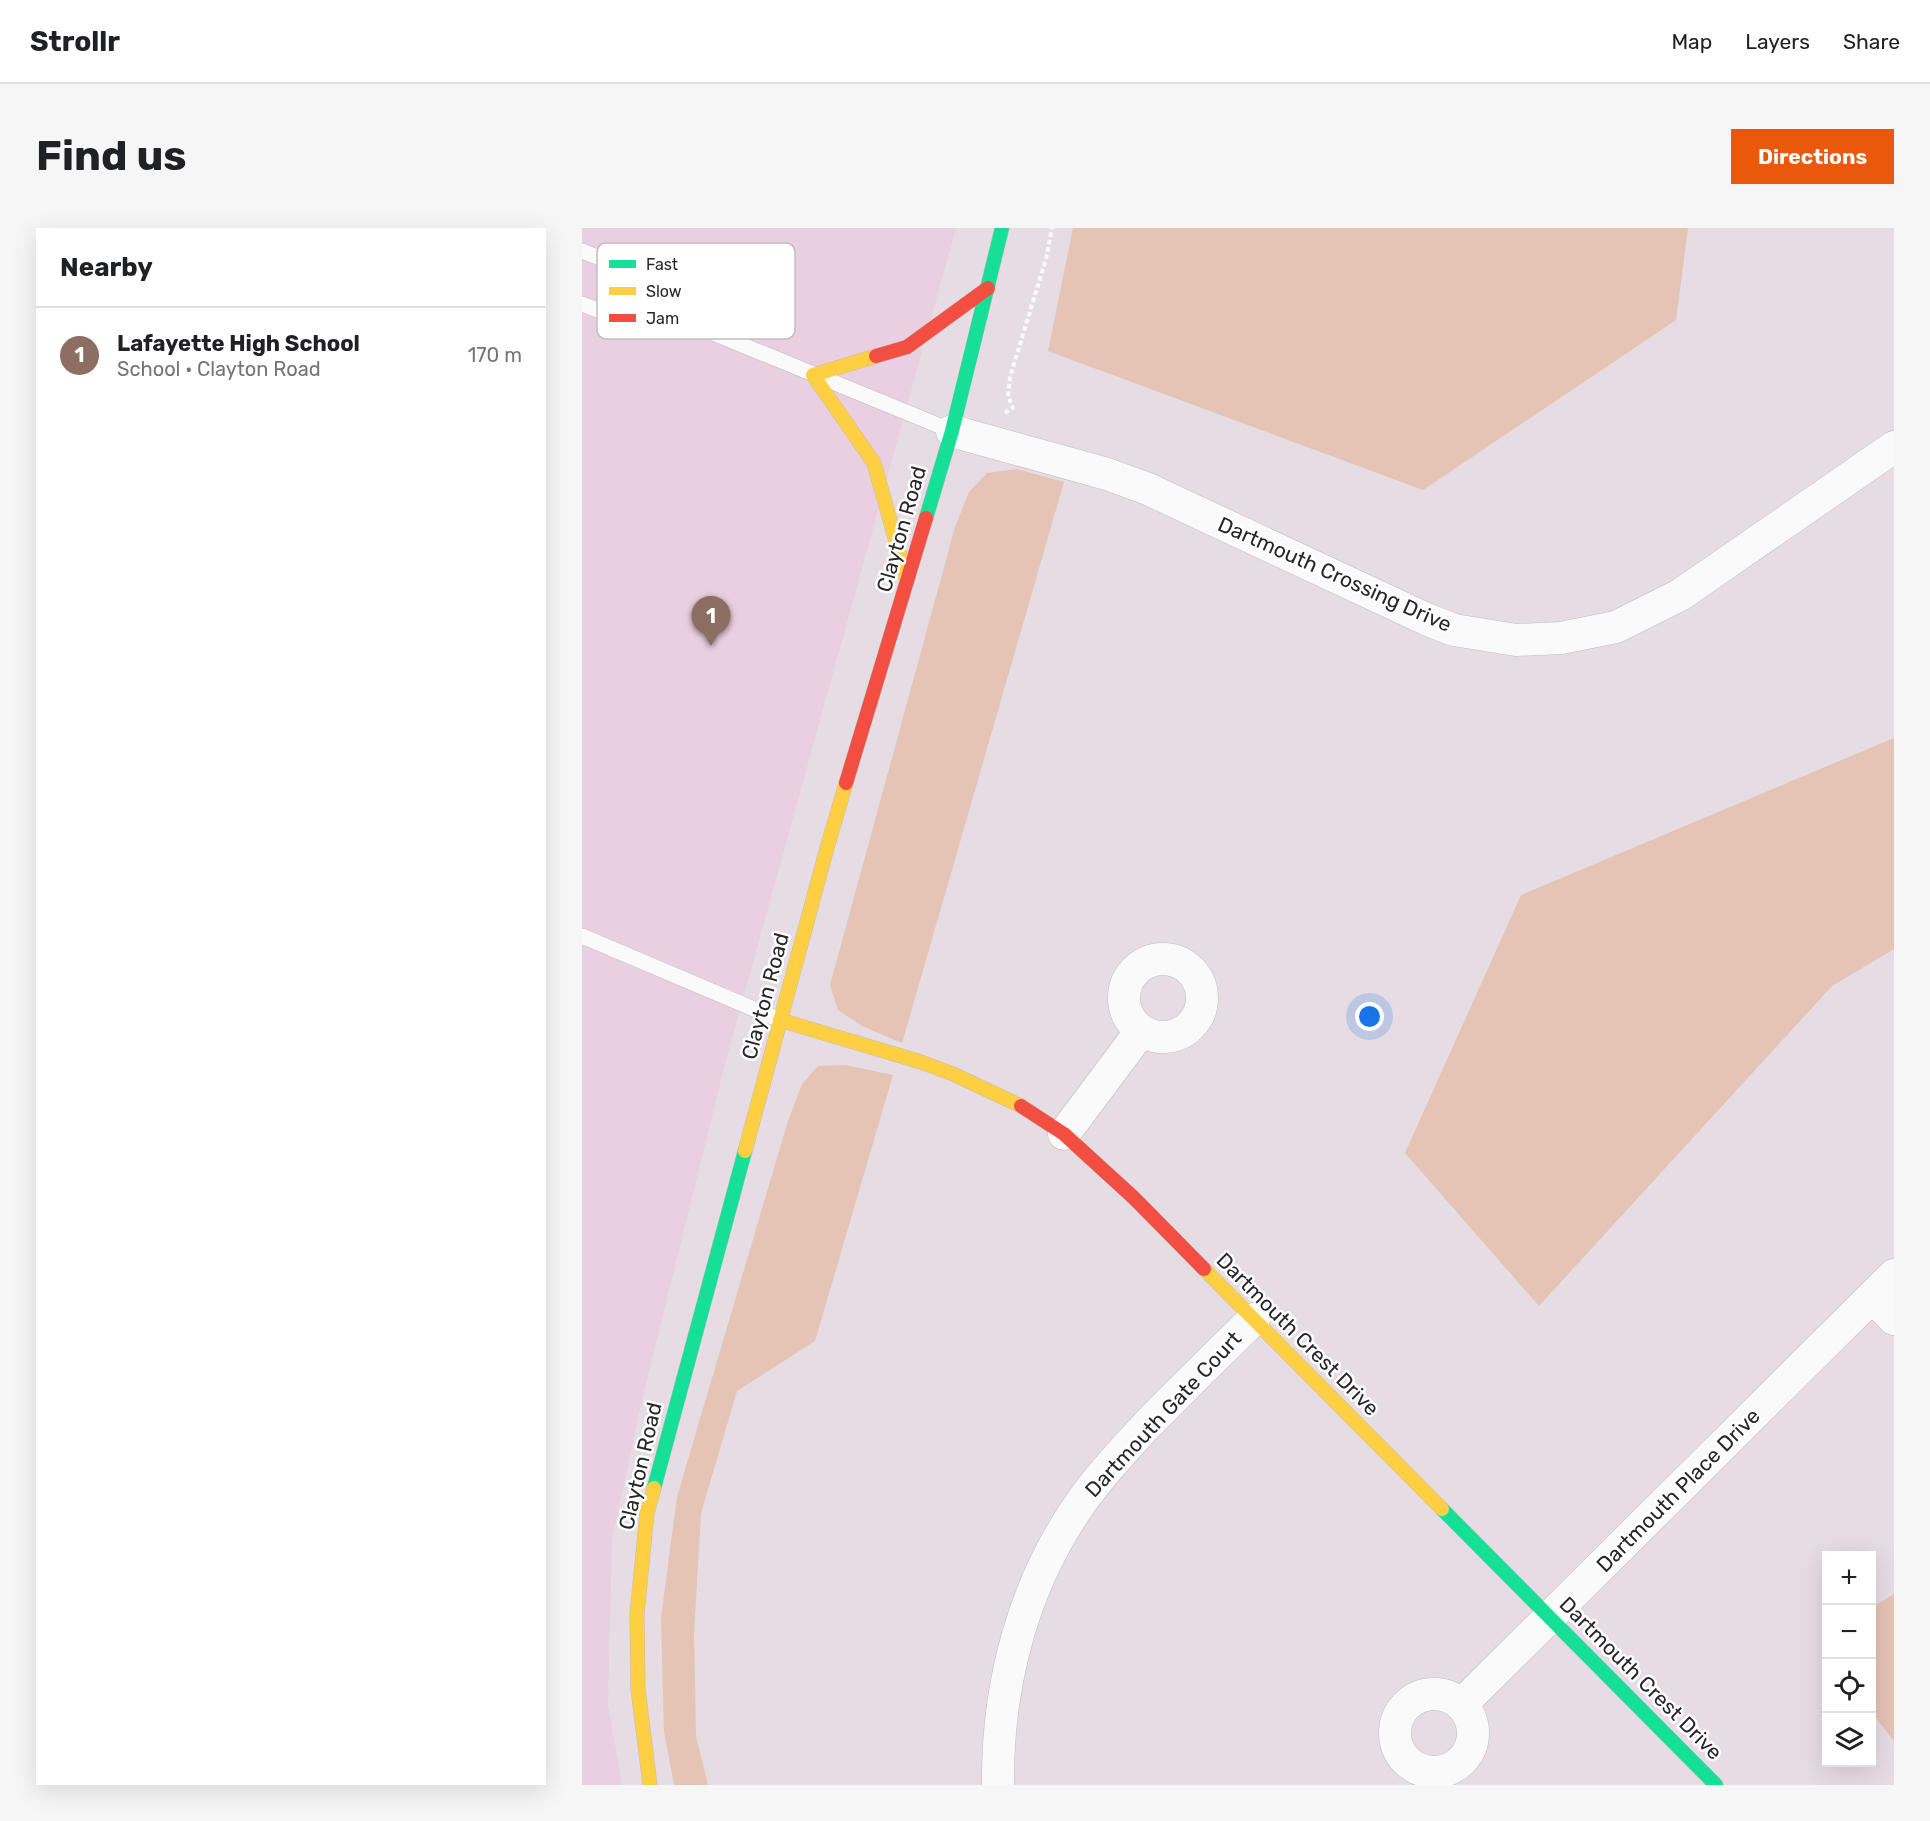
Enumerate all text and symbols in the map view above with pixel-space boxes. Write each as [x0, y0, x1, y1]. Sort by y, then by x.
text: Strollr [30, 25, 120, 58]
text: Map [1671, 29, 1712, 54]
text: Layers [1745, 29, 1810, 54]
text: Share [1843, 29, 1900, 54]
button: Directions [1731, 129, 1894, 184]
text: Find us [36, 131, 187, 181]
legend [597, 243, 795, 339]
text: Nearby [60, 252, 153, 283]
text: Fast [646, 255, 678, 274]
text: Slow [646, 282, 682, 301]
text: Jam [646, 309, 679, 328]
text: Lafayette High School [117, 330, 360, 357]
text: 1 [75, 343, 84, 367]
text: 170 m [468, 343, 522, 367]
text: School · Clayton Road [117, 357, 321, 381]
street label: Clayton Road [871, 463, 931, 595]
street label: Dartmouth Crossing Drive [1214, 511, 1456, 637]
pin: 1 [692, 596, 730, 646]
street label: Clayton Road [736, 930, 794, 1062]
your location [1355, 1002, 1384, 1031]
street label: Dartmouth Crest Drive [1211, 1247, 1385, 1421]
street label: Dartmouth Gate Court [1080, 1326, 1246, 1502]
street label: Clayton Road [613, 1400, 667, 1532]
street label: Dartmouth Place Drive [1591, 1403, 1765, 1577]
map controls [1822, 1551, 1876, 1767]
button: + [1822, 1551, 1876, 1605]
street label: Dartmouth Crest Drive [1554, 1591, 1728, 1765]
button: − [1822, 1605, 1876, 1659]
button: locate [1822, 1659, 1876, 1713]
button: layers [1822, 1713, 1876, 1767]

